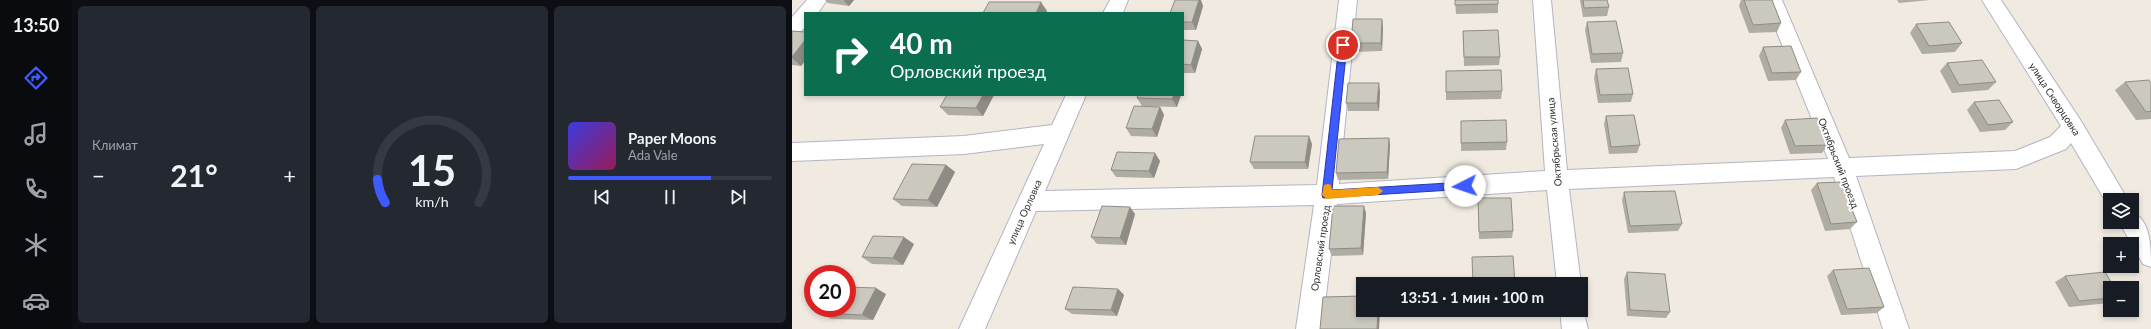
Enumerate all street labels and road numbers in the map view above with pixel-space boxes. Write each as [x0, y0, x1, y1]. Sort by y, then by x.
street label: улица Скворцовка [2027, 60, 2083, 138]
street label: Октябрьская улица [1544, 97, 1564, 187]
street label: Октябрьский проезд [1816, 116, 1862, 210]
street label: улица Орловка [1004, 178, 1044, 246]
street label: Орловский проезд [1308, 204, 1332, 292]

